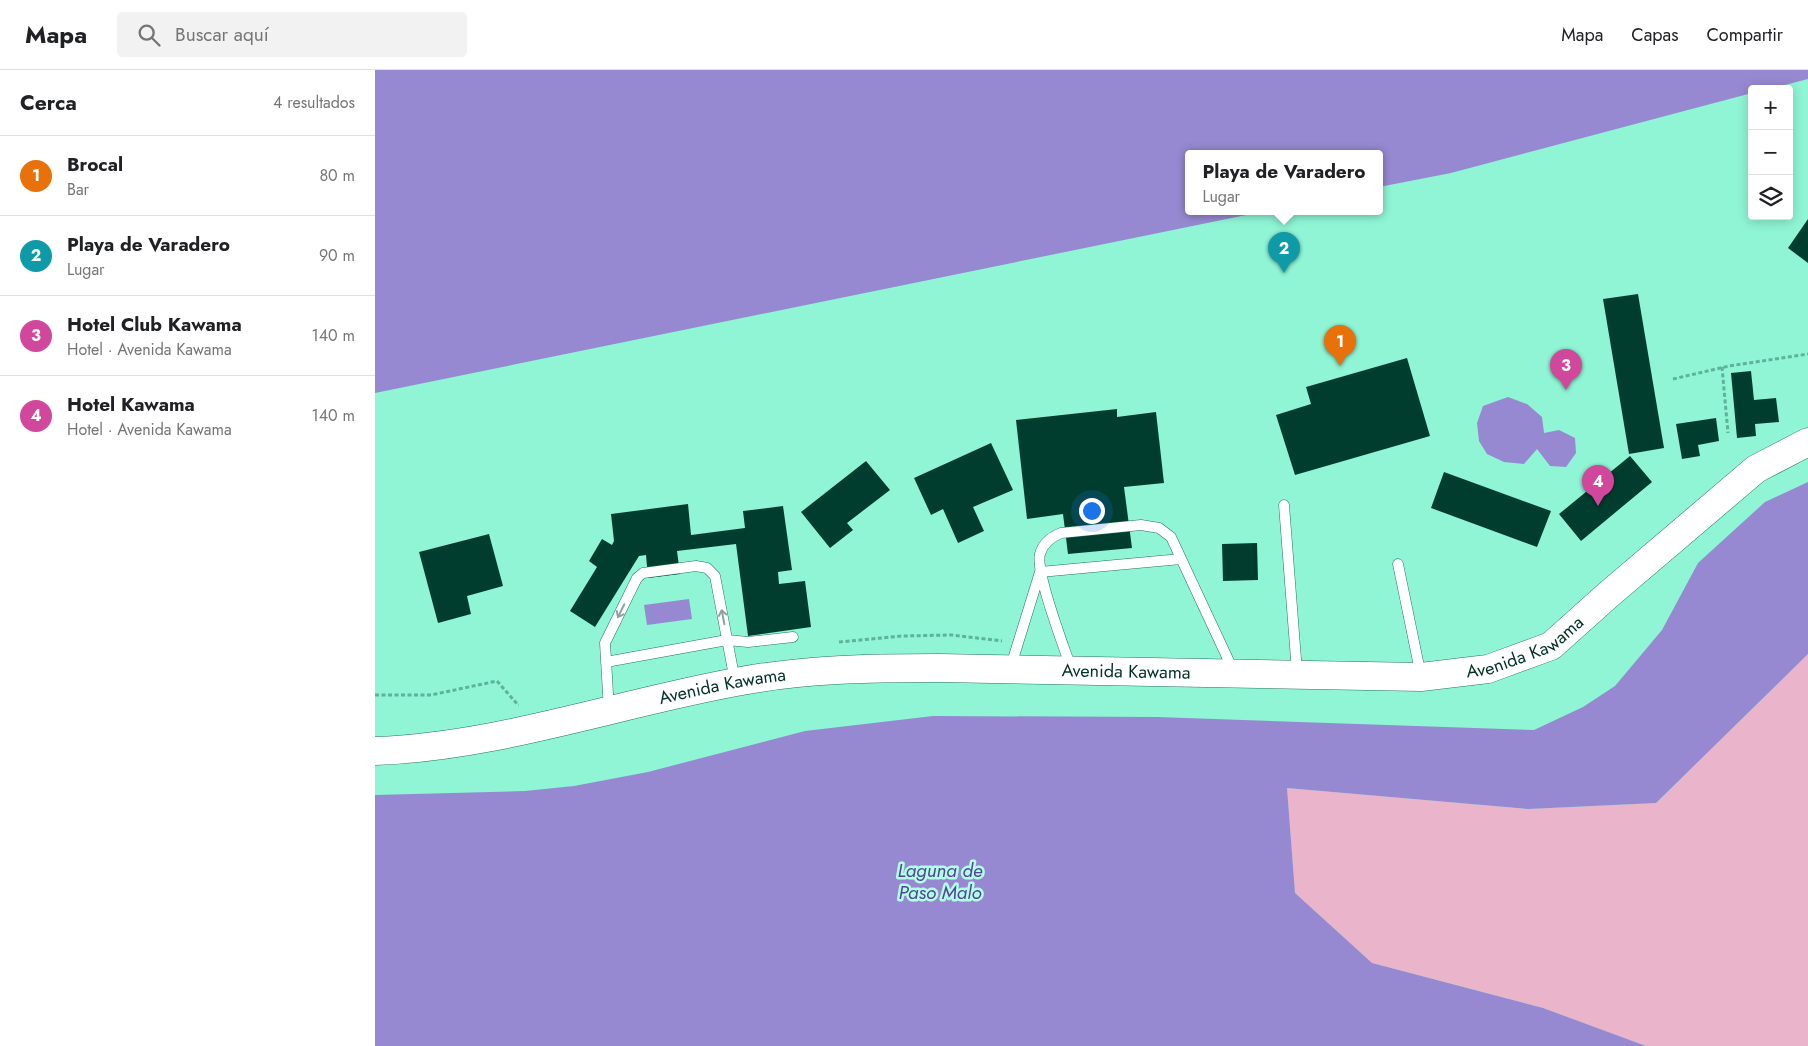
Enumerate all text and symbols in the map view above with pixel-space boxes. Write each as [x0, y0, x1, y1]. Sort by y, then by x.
search box [117, 12, 467, 57]
text: Mapa [25, 17, 87, 52]
icon: search [135, 21, 163, 49]
text: Buscar aquí [175, 21, 269, 48]
text: Mapa [1561, 22, 1603, 48]
text: Capas [1631, 22, 1679, 48]
text: Compartir [1707, 22, 1783, 48]
map controls [1748, 85, 1793, 220]
button: + [1748, 85, 1793, 130]
text: Cerca [20, 88, 77, 118]
text: 4 resultados [273, 91, 355, 114]
button: − [1748, 130, 1793, 175]
popup [1185, 150, 1383, 215]
text: Brocal [67, 151, 123, 178]
text: Playa de Varadero [1203, 158, 1365, 185]
text: 1 [32, 164, 40, 187]
text: 80 m [319, 164, 355, 187]
button: layers [1748, 175, 1793, 220]
text: Bar [67, 178, 89, 201]
text: Lugar [1203, 185, 1240, 208]
text: Playa de Varadero [67, 231, 230, 258]
pin: 2 [1268, 232, 1300, 273]
text: 2 [31, 244, 41, 267]
text: 90 m [319, 244, 355, 267]
text: Lugar [67, 258, 105, 281]
text: Hotel Club Kawama [67, 311, 242, 338]
text: 3 [31, 324, 41, 347]
text: 140 m [312, 324, 355, 347]
pin: 1 [1324, 325, 1356, 366]
text: Hotel · Avenida Kawama [67, 338, 232, 361]
pin: 3 [1550, 349, 1582, 390]
text: Hotel Kawama [67, 391, 195, 418]
text: 4 [30, 404, 42, 427]
text: 140 m [312, 404, 355, 427]
text: Hotel · Avenida Kawama [67, 418, 232, 441]
pin: 4 [1582, 465, 1614, 506]
your location [1079, 498, 1105, 524]
one-way arrow [616, 603, 625, 618]
one-way arrow [718, 609, 727, 625]
street label: Avenida Kawama [1465, 610, 1589, 684]
street label: Avenida Kawama [1061, 657, 1191, 686]
street label: Avenida Kawama [656, 661, 787, 711]
water label: Laguna de Paso Malo [898, 857, 983, 906]

